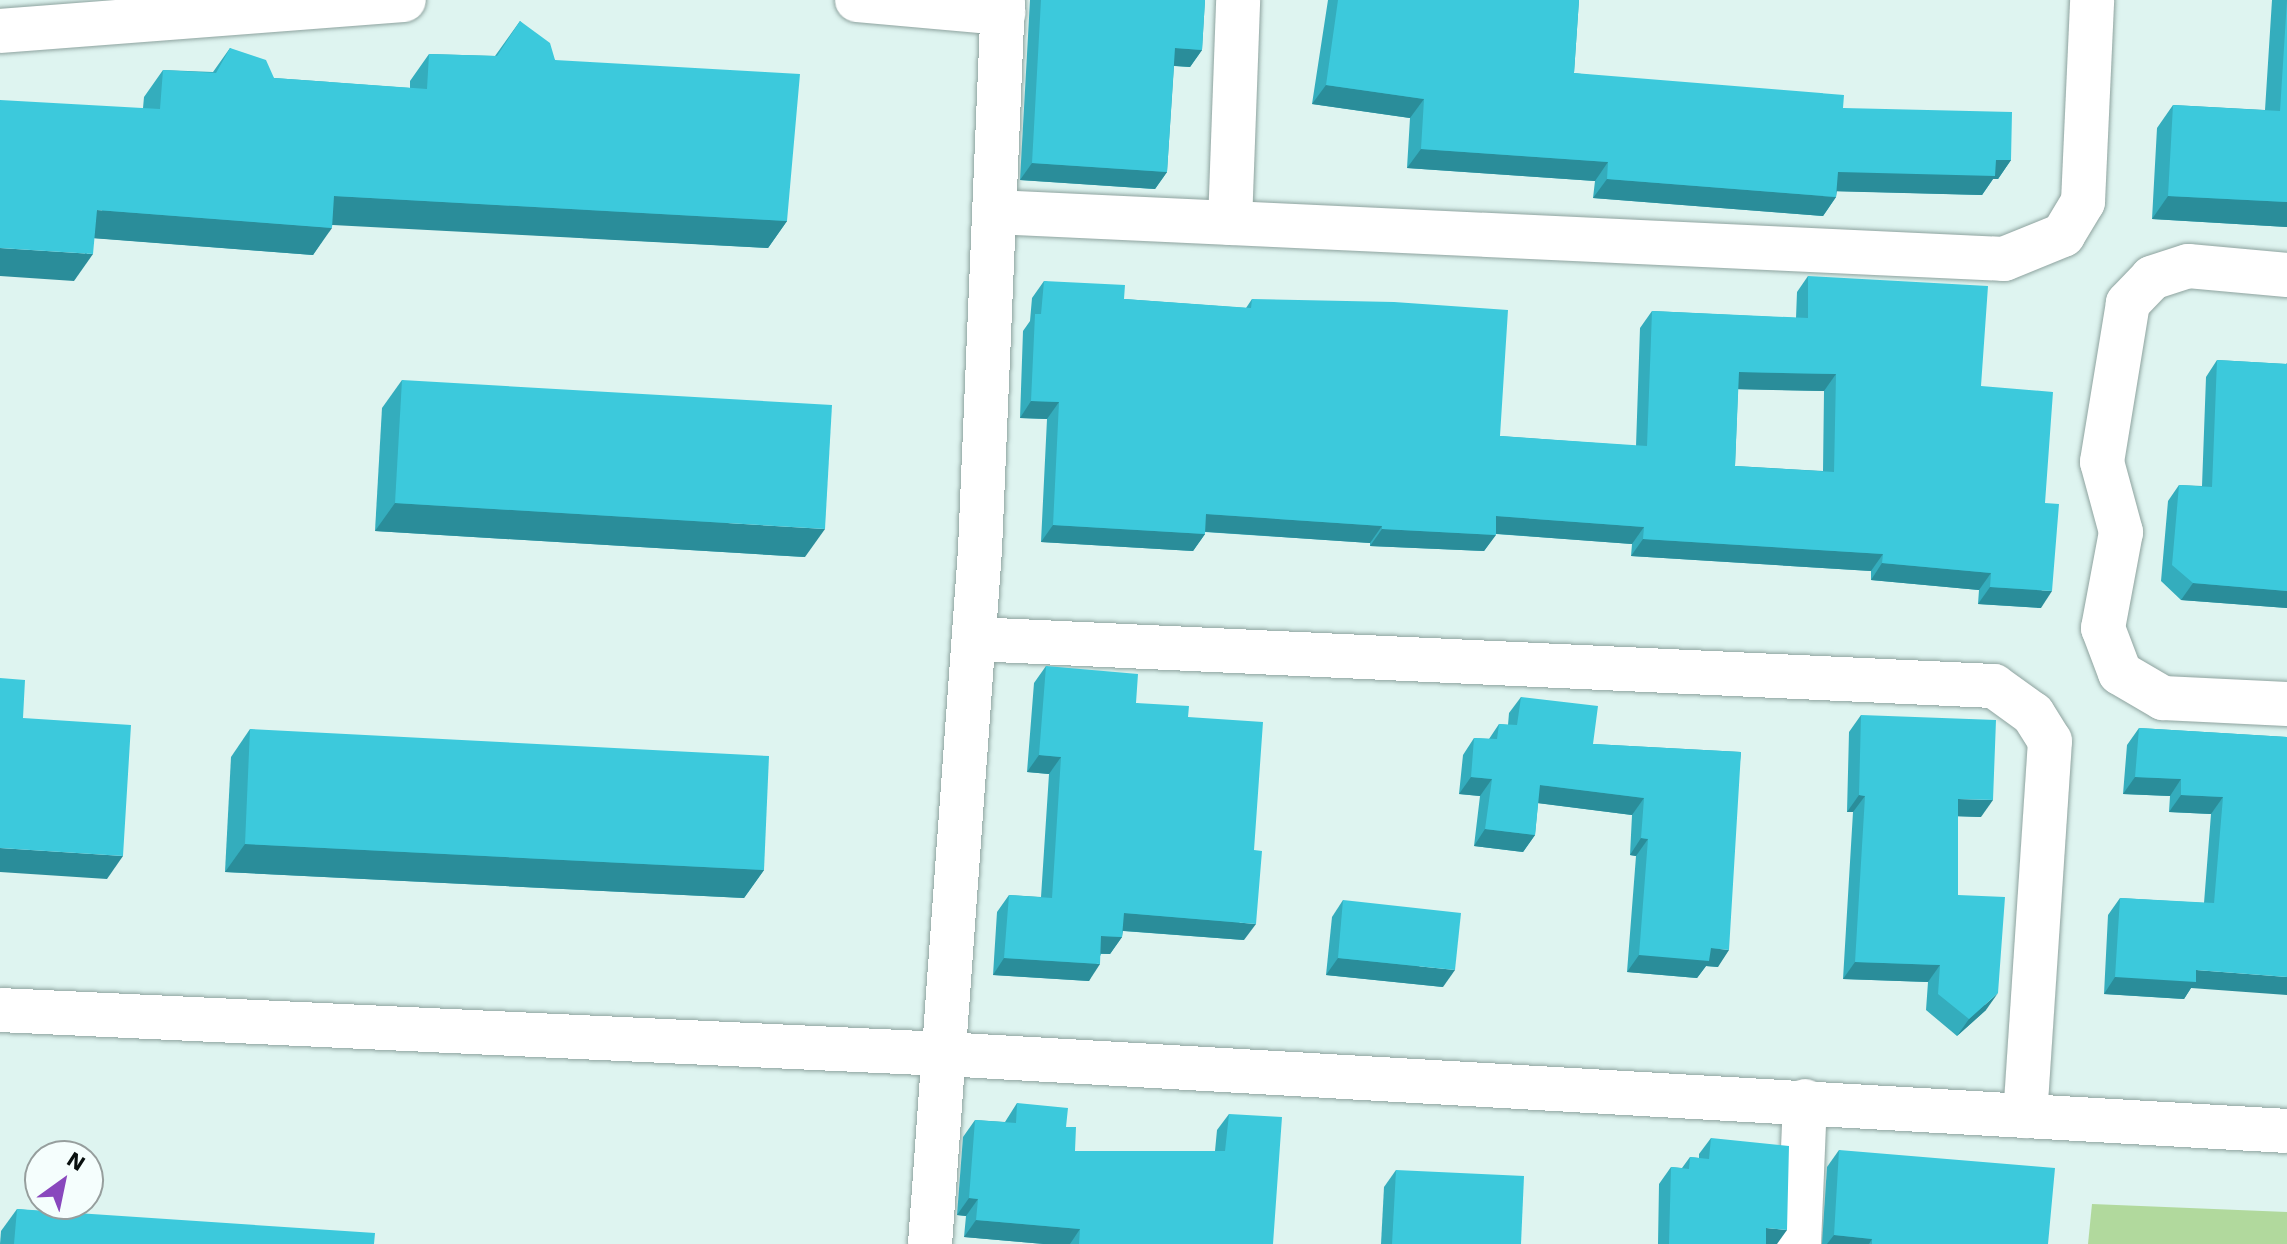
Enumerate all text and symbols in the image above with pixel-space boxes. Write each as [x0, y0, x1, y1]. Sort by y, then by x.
north arrow [24, 1140, 104, 1220]
text: N [63, 1146, 90, 1176]

